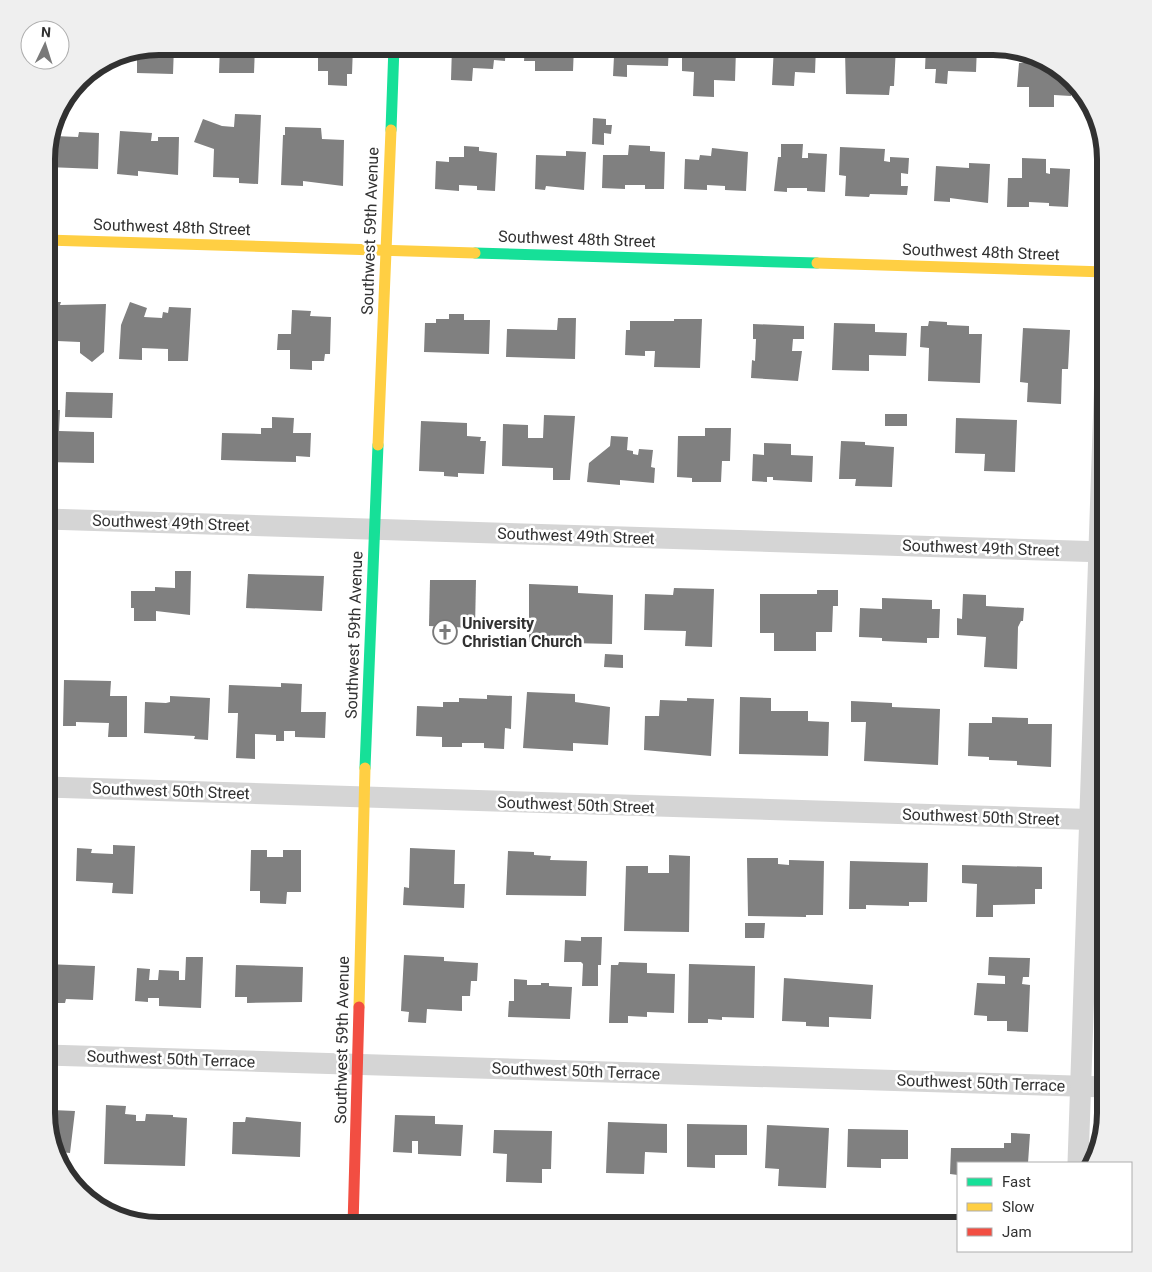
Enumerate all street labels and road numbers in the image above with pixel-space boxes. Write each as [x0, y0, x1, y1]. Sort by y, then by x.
street label: Southwest 59th Avenue [358, 147, 382, 315]
street label: Southwest 48th Street [93, 215, 251, 239]
street label: Southwest 48th Street [498, 227, 656, 251]
street label: Southwest 48th Street [902, 240, 1060, 264]
street label: Southwest 49th Street [92, 511, 250, 535]
street label: Southwest 49th Street [497, 524, 655, 548]
street label: Southwest 49th Street [902, 536, 1060, 560]
street label: Southwest 59th Avenue [342, 551, 366, 719]
street label: Southwest 50th Street [92, 779, 250, 803]
street label: Southwest 50th Street [497, 793, 655, 817]
street label: Southwest 50th Street [902, 805, 1060, 829]
street label: Southwest 59th Avenue [331, 956, 353, 1124]
street label: Southwest 50th Terrace [86, 1047, 256, 1071]
street label: Southwest 50th Terrace [491, 1059, 661, 1083]
street label: Southwest 50th Terrace [896, 1071, 1066, 1095]

